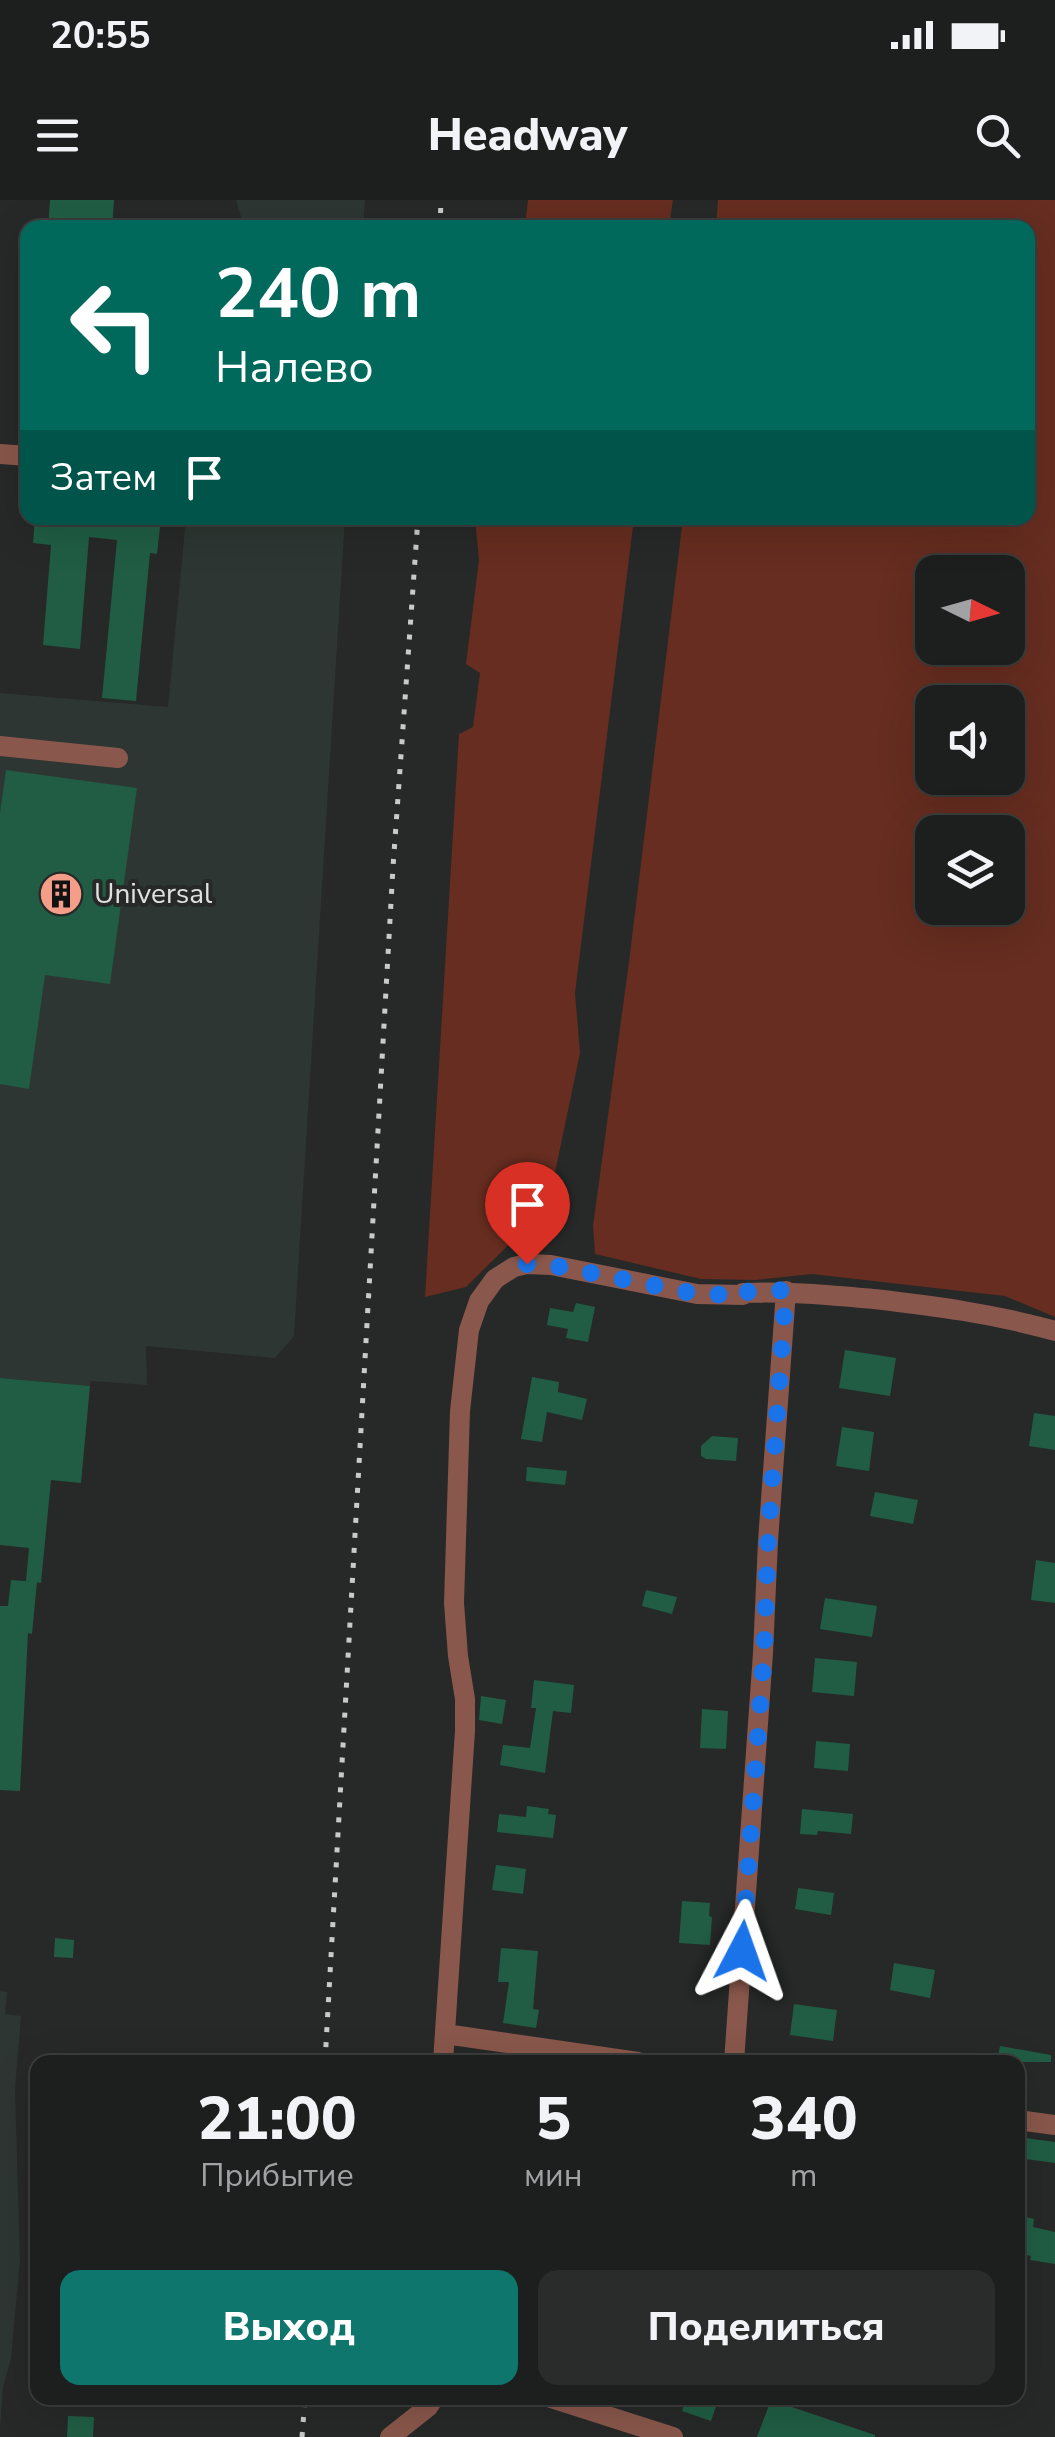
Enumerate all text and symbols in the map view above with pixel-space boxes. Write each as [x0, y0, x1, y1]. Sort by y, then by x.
text: 20:55 [50, 10, 151, 61]
text: Headway [428, 105, 627, 166]
icon: menu [30, 108, 85, 163]
icon: search [970, 108, 1025, 163]
text: 240 m [215, 246, 421, 342]
icon: left [50, 260, 180, 390]
text: Налево [215, 337, 374, 398]
icon: arrive [177, 450, 232, 505]
text: Затем [50, 452, 157, 503]
north arrow [915, 555, 1025, 665]
map controls [915, 555, 1025, 925]
button: sound [915, 685, 1025, 795]
button: layers [915, 815, 1025, 925]
building icon: Universal [38, 871, 84, 917]
place label: Universal [94, 875, 213, 913]
pin [485, 1162, 570, 1265]
icon: arrive [500, 1177, 555, 1232]
position arrow [690, 1899, 794, 2003]
text: 21:00 [197, 2078, 357, 2160]
text: 5 [535, 2078, 571, 2160]
text: 340 [750, 2078, 858, 2160]
text: Прибытие [200, 2154, 354, 2197]
text: мин [524, 2154, 583, 2197]
text: m [790, 2154, 817, 2197]
button: Выход [60, 2270, 518, 2385]
button: Поделиться [538, 2270, 995, 2385]

